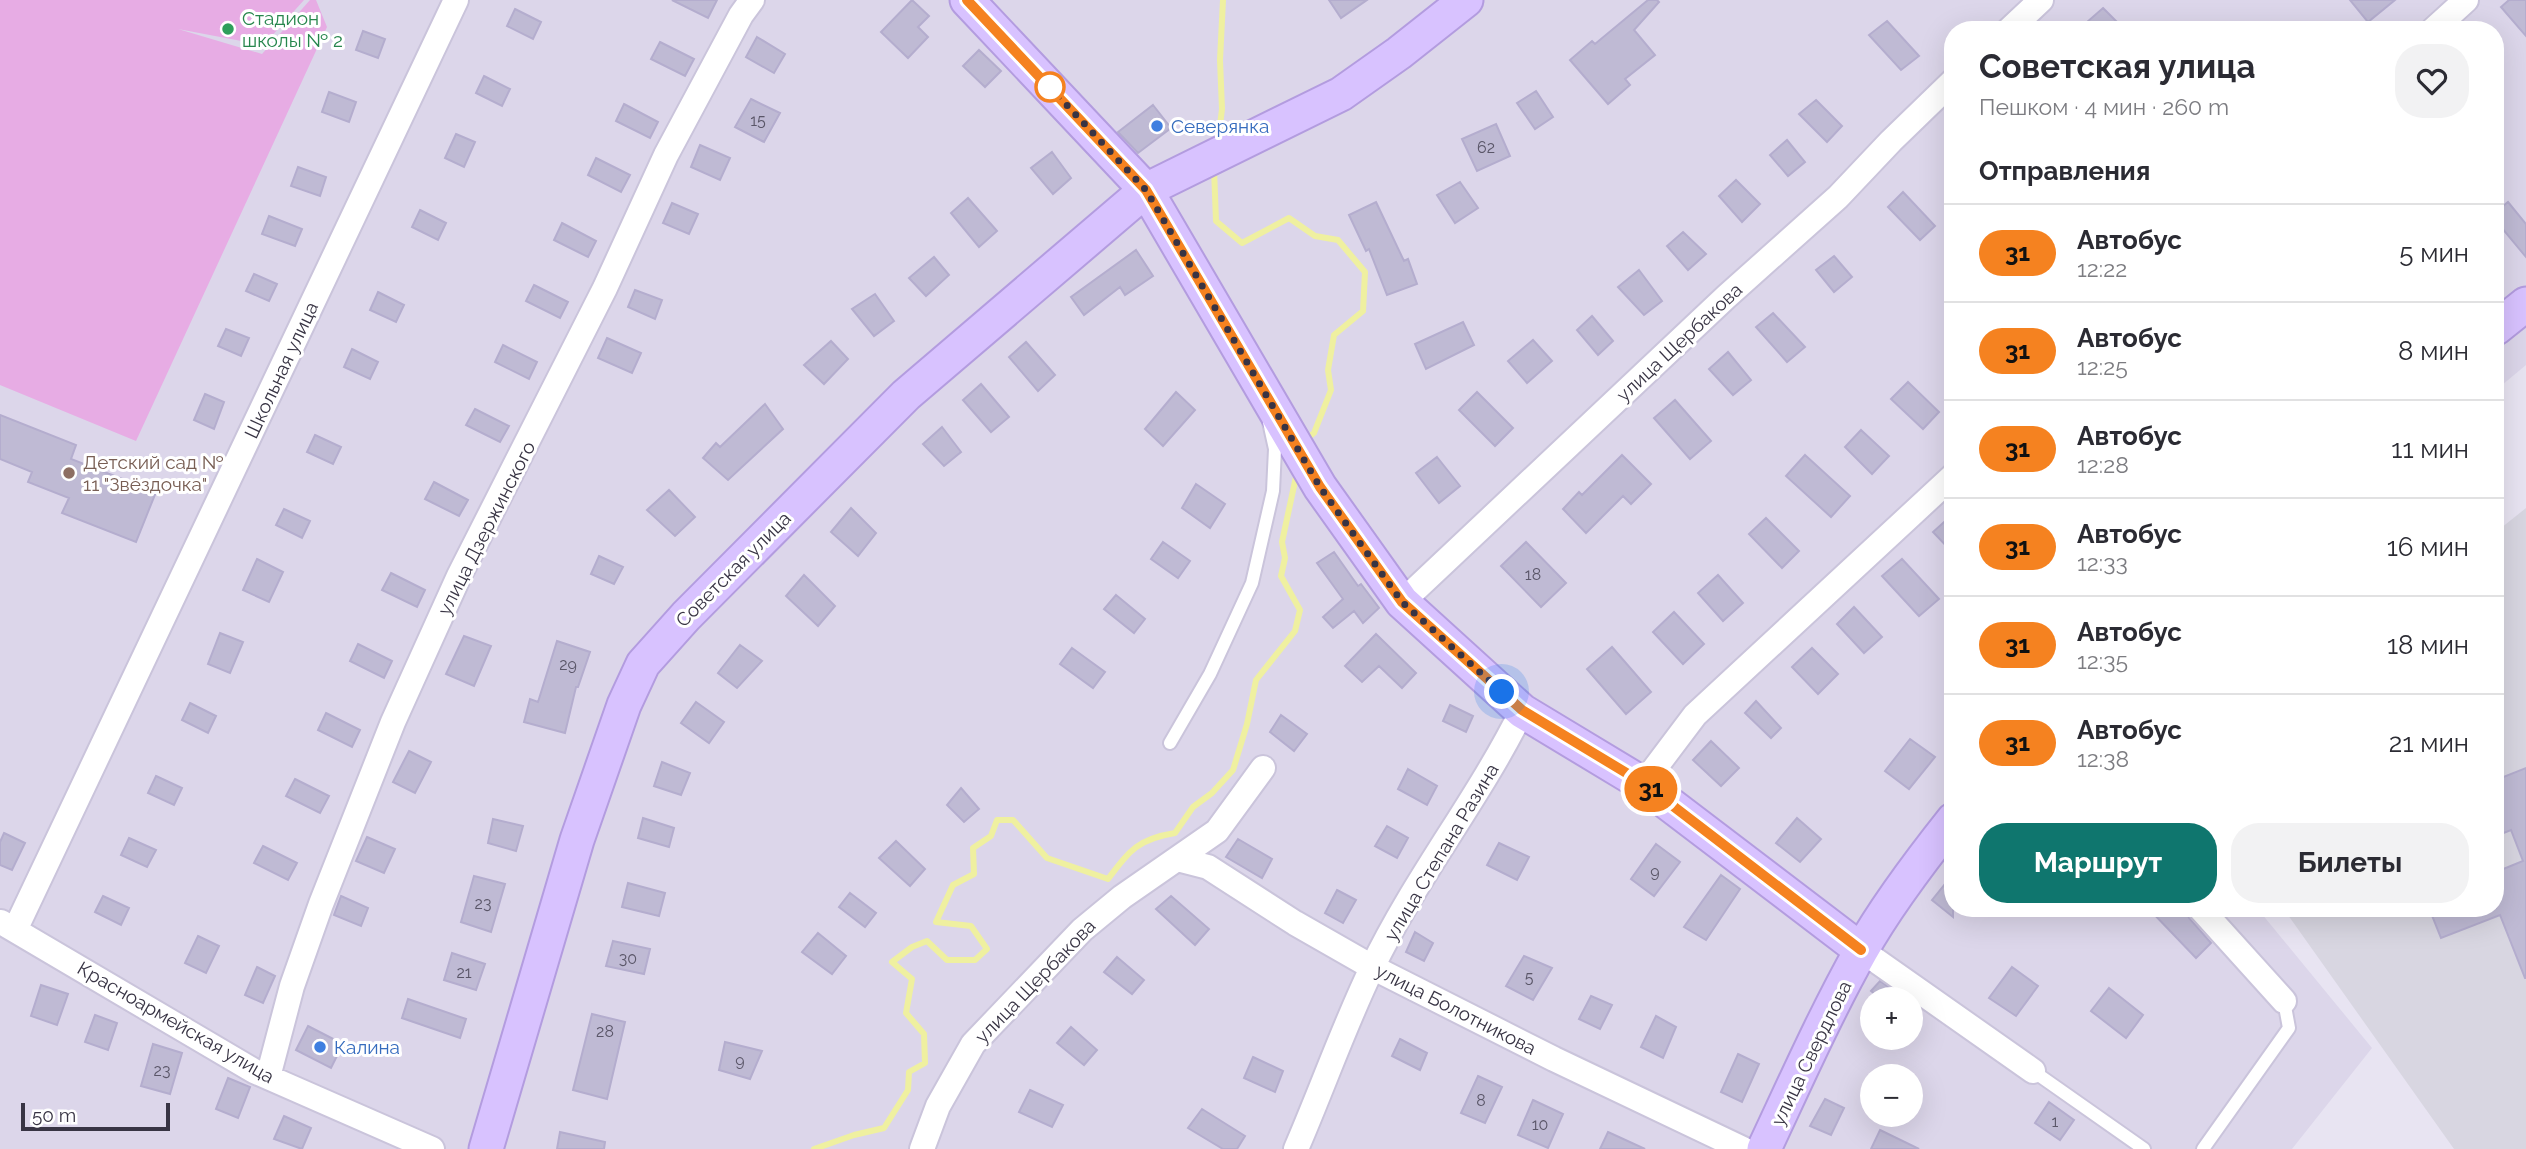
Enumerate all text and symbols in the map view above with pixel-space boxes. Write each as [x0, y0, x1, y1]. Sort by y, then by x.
place label: Стадион школы № 2 [242, 7, 343, 51]
marker: Стадион школы № 2 [220, 21, 236, 37]
button: heart [2395, 44, 2469, 118]
text: Советская улица [1979, 47, 2255, 86]
unlabelled marker [1035, 72, 1065, 102]
text: Пешком · 4 мин · 260 m [1979, 93, 2229, 120]
house number: 15 [750, 111, 766, 130]
place label: Северянка [1171, 115, 1269, 137]
marker: Северянка [1149, 118, 1165, 134]
house number: 62 [1477, 138, 1495, 157]
text: Отправления [1979, 156, 2150, 186]
text: Автобус [2077, 225, 2182, 255]
text: 31 [2005, 238, 2030, 267]
text: 5 мин [2399, 238, 2469, 268]
text: 12:22 [2077, 255, 2127, 282]
street label: улица Щербакова [1612, 278, 1746, 406]
street label: Школьная улица [240, 298, 322, 442]
text: Автобус [2077, 323, 2182, 353]
text: 31 [2005, 336, 2030, 365]
text: 8 мин [2398, 336, 2469, 366]
text: 12:25 [2077, 353, 2128, 380]
text: Автобус [2077, 421, 2182, 451]
text: 31 [2005, 434, 2030, 463]
text: 11 мин [2391, 434, 2469, 464]
street label: улица Дзержинского [433, 438, 539, 618]
place label: Детский сад № 11 "Звёздочка" [83, 451, 224, 495]
text: 12:28 [2077, 451, 2129, 478]
marker: Детский сад № 11 "Звёздочка" [61, 465, 77, 481]
street label: Советская улица [671, 507, 795, 631]
text: Автобус [2077, 519, 2182, 549]
text: 31 [2005, 532, 2030, 561]
text: 16 мин [2387, 532, 2469, 562]
text: 12:33 [2077, 549, 2128, 576]
house number: 18 [1525, 565, 1541, 584]
text: Автобус [2077, 617, 2182, 647]
text: 31 [2005, 630, 2030, 659]
text: 18 мин [2387, 630, 2469, 660]
text: 12:35 [2077, 647, 2128, 674]
house number: 29 [559, 655, 577, 674]
your location [1484, 674, 1519, 709]
text: Автобус [2077, 715, 2182, 745]
text: 31 [2005, 728, 2030, 757]
text: 21 мин [2389, 728, 2469, 758]
text: 12:38 [2077, 745, 2129, 772]
street label: улица Степана Разина [1379, 759, 1503, 945]
line badge: 31 [1620, 766, 1682, 812]
text: 31 [1638, 774, 1664, 803]
button: Маршрут [1979, 823, 2217, 903]
button: Билеты [2231, 823, 2469, 903]
house number: 9 [1650, 862, 1660, 881]
house number: 23 [475, 894, 491, 913]
street label: улица Щербакова [970, 915, 1100, 1047]
house number: 30 [619, 949, 637, 968]
street label: Красноармейская улица [74, 957, 278, 1087]
street label: улица Болотникова [1372, 959, 1540, 1059]
house number: 21 [456, 963, 472, 982]
house number: 5 [1525, 968, 1534, 987]
street label: улица Свердлова [1766, 977, 1856, 1129]
map controls [1860, 987, 1923, 1127]
button: + [1860, 987, 1923, 1050]
house number: 28 [596, 1022, 614, 1041]
place label: Калина [334, 1036, 400, 1058]
marker: Калина [312, 1039, 328, 1055]
house number: 9 [735, 1051, 745, 1070]
house number: 23 [154, 1061, 170, 1080]
button: − [1860, 1064, 1923, 1127]
house number: 8 [1476, 1091, 1486, 1110]
scale bar [21, 1100, 170, 1132]
text: 50 m [32, 1104, 76, 1126]
house number: 1 [2052, 1112, 2059, 1131]
house number: 10 [1532, 1115, 1548, 1134]

